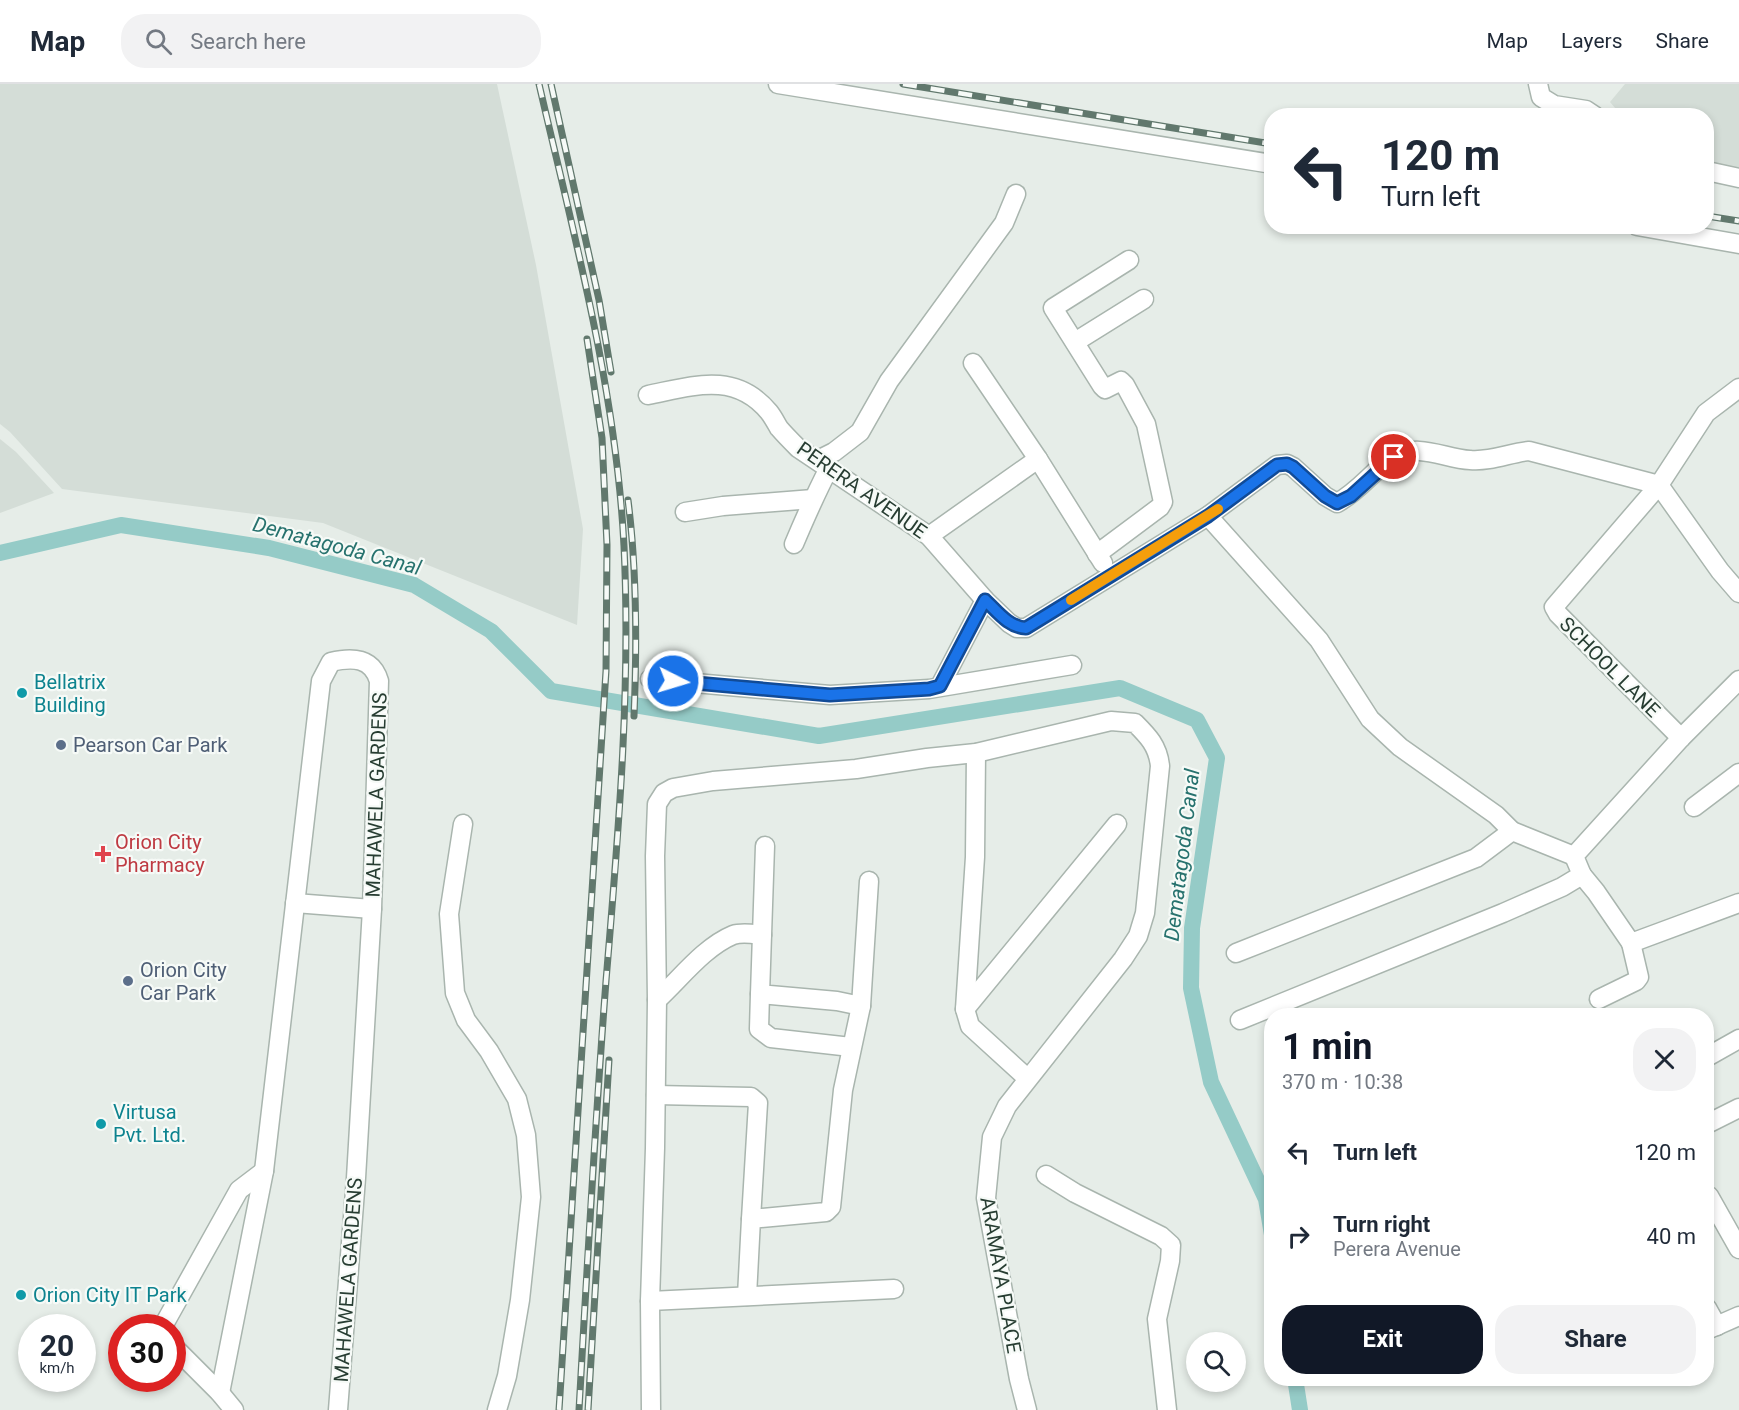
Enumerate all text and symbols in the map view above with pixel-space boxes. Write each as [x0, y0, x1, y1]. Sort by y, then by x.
search box [121, 14, 541, 68]
text: Map [30, 25, 85, 58]
icon: search [142, 25, 175, 58]
text: Search here [190, 29, 306, 54]
text: Map [1486, 29, 1528, 53]
text: Layers [1561, 29, 1622, 53]
text: Share [1655, 29, 1709, 53]
text: 120 m [1381, 131, 1500, 180]
icon: left [1282, 132, 1360, 210]
text: Turn left [1381, 181, 1481, 213]
pin [1368, 431, 1419, 482]
street label: PERERA AVENUE [792, 436, 932, 544]
icon: arrive [1377, 440, 1410, 473]
water label: Dematagoda Canal [250, 512, 425, 580]
street label: SCHOOL LANE [1555, 612, 1665, 722]
position arrow [641, 649, 705, 713]
place label: Bellatrix Building [34, 670, 106, 717]
marker: Bellatrix Building [15, 686, 29, 700]
street label: MAHAWELA GARDENS [360, 692, 392, 898]
place label: Pearson Car Park [73, 733, 228, 757]
marker: Pearson Car Park [54, 738, 68, 752]
water label: Dematagoda Canal [1160, 767, 1205, 942]
place label: Orion City Pharmacy [115, 830, 205, 877]
marker: Orion City Pharmacy [96, 847, 110, 861]
place label: Orion City Car Park [140, 958, 227, 1005]
marker: Orion City Car Park [121, 974, 135, 988]
text: 1 min [1282, 1026, 1373, 1068]
button: close [1633, 1028, 1696, 1091]
text: 370 m · 10:38 [1282, 1070, 1403, 1094]
place label: Virtusa Pvt. Ltd. [113, 1100, 186, 1147]
marker: Virtusa Pvt. Ltd. [94, 1117, 108, 1131]
icon: left [1282, 1136, 1315, 1169]
text: Turn left [1333, 1140, 1417, 1165]
text: 120 m [1634, 1140, 1696, 1165]
street label: MAHAWELA GARDENS [329, 1177, 367, 1383]
street label: ARAMAYA PLACE [975, 1195, 1027, 1355]
text: Turn right [1333, 1212, 1430, 1237]
icon: right [1282, 1220, 1315, 1253]
text: 40 m [1647, 1224, 1696, 1249]
text: Perera Avenue [1333, 1237, 1461, 1261]
place label: Orion City IT Park [33, 1283, 187, 1307]
marker: Orion City IT Park [14, 1288, 28, 1302]
button: Exit [1282, 1305, 1483, 1374]
button: Share [1495, 1305, 1696, 1374]
speed limit sign: 30 [108, 1314, 186, 1392]
text: 20 [40, 1328, 74, 1363]
map controls [1186, 1332, 1246, 1392]
button: search [1186, 1332, 1246, 1392]
text: km/h [39, 1359, 75, 1377]

